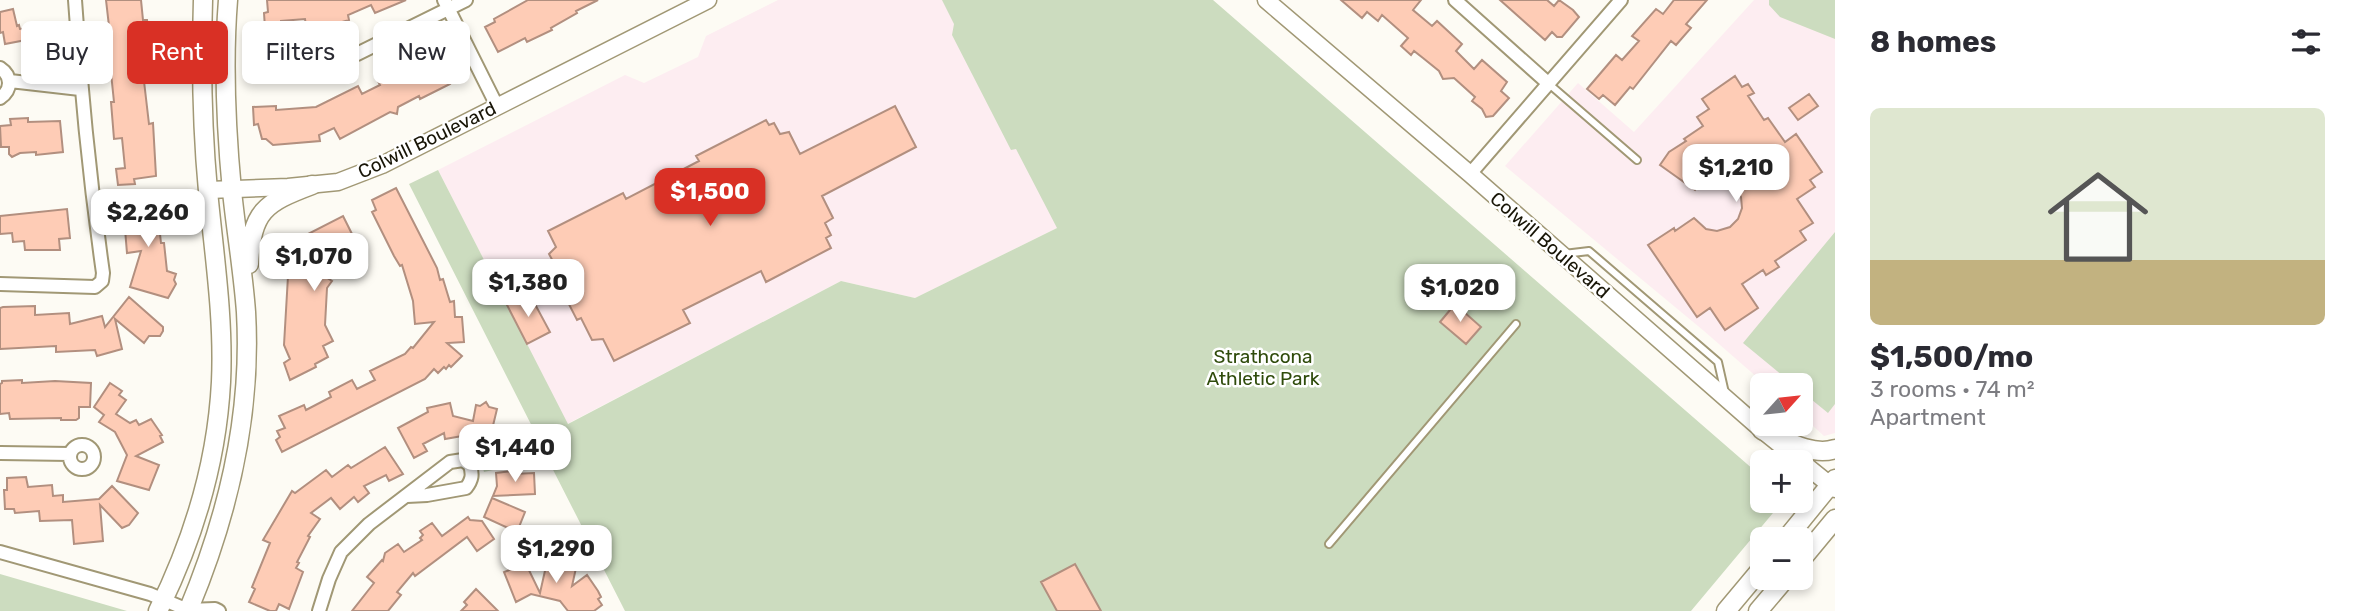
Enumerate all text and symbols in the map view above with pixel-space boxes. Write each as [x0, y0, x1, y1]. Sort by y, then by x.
chip: Buy [21, 21, 113, 84]
chip: Rent [127, 21, 228, 84]
chip: Filters [242, 21, 359, 84]
chip: New [373, 21, 470, 84]
icon: filters [2287, 23, 2325, 61]
text: 8 homes [1870, 24, 1996, 60]
street label: Colwill Boulevard [354, 97, 500, 183]
pin: $1,210 [1679, 144, 1793, 204]
text: $1,210 [1698, 153, 1774, 181]
icon: home [2035, 154, 2161, 280]
pin: $1,500 [653, 168, 767, 228]
text: $1,500 [670, 177, 750, 205]
street label: Colwill Boulevard [1486, 187, 1614, 303]
pin: $2,260 [91, 190, 205, 249]
text: $2,260 [107, 198, 189, 226]
pin: $1,070 [257, 233, 371, 293]
text: $1,070 [275, 242, 353, 270]
pin: $1,380 [471, 260, 585, 319]
pin: $1,020 [1403, 264, 1517, 324]
text: $1,380 [488, 268, 568, 296]
text: $1,020 [1420, 273, 1500, 301]
text: $1,500/mo [1870, 339, 2033, 375]
park label: Strathcona Athletic Park [1206, 345, 1320, 390]
north arrow [1750, 373, 1813, 436]
map controls [1750, 373, 1813, 590]
text: 3 rooms · 74 m² [1870, 375, 2035, 403]
text: Apartment [1870, 403, 1986, 431]
pin: $1,440 [458, 424, 572, 484]
text: $1,440 [475, 433, 555, 461]
button: + [1750, 450, 1813, 513]
pin: $1,290 [499, 526, 613, 585]
button: − [1750, 527, 1813, 590]
text: $1,290 [517, 534, 595, 562]

